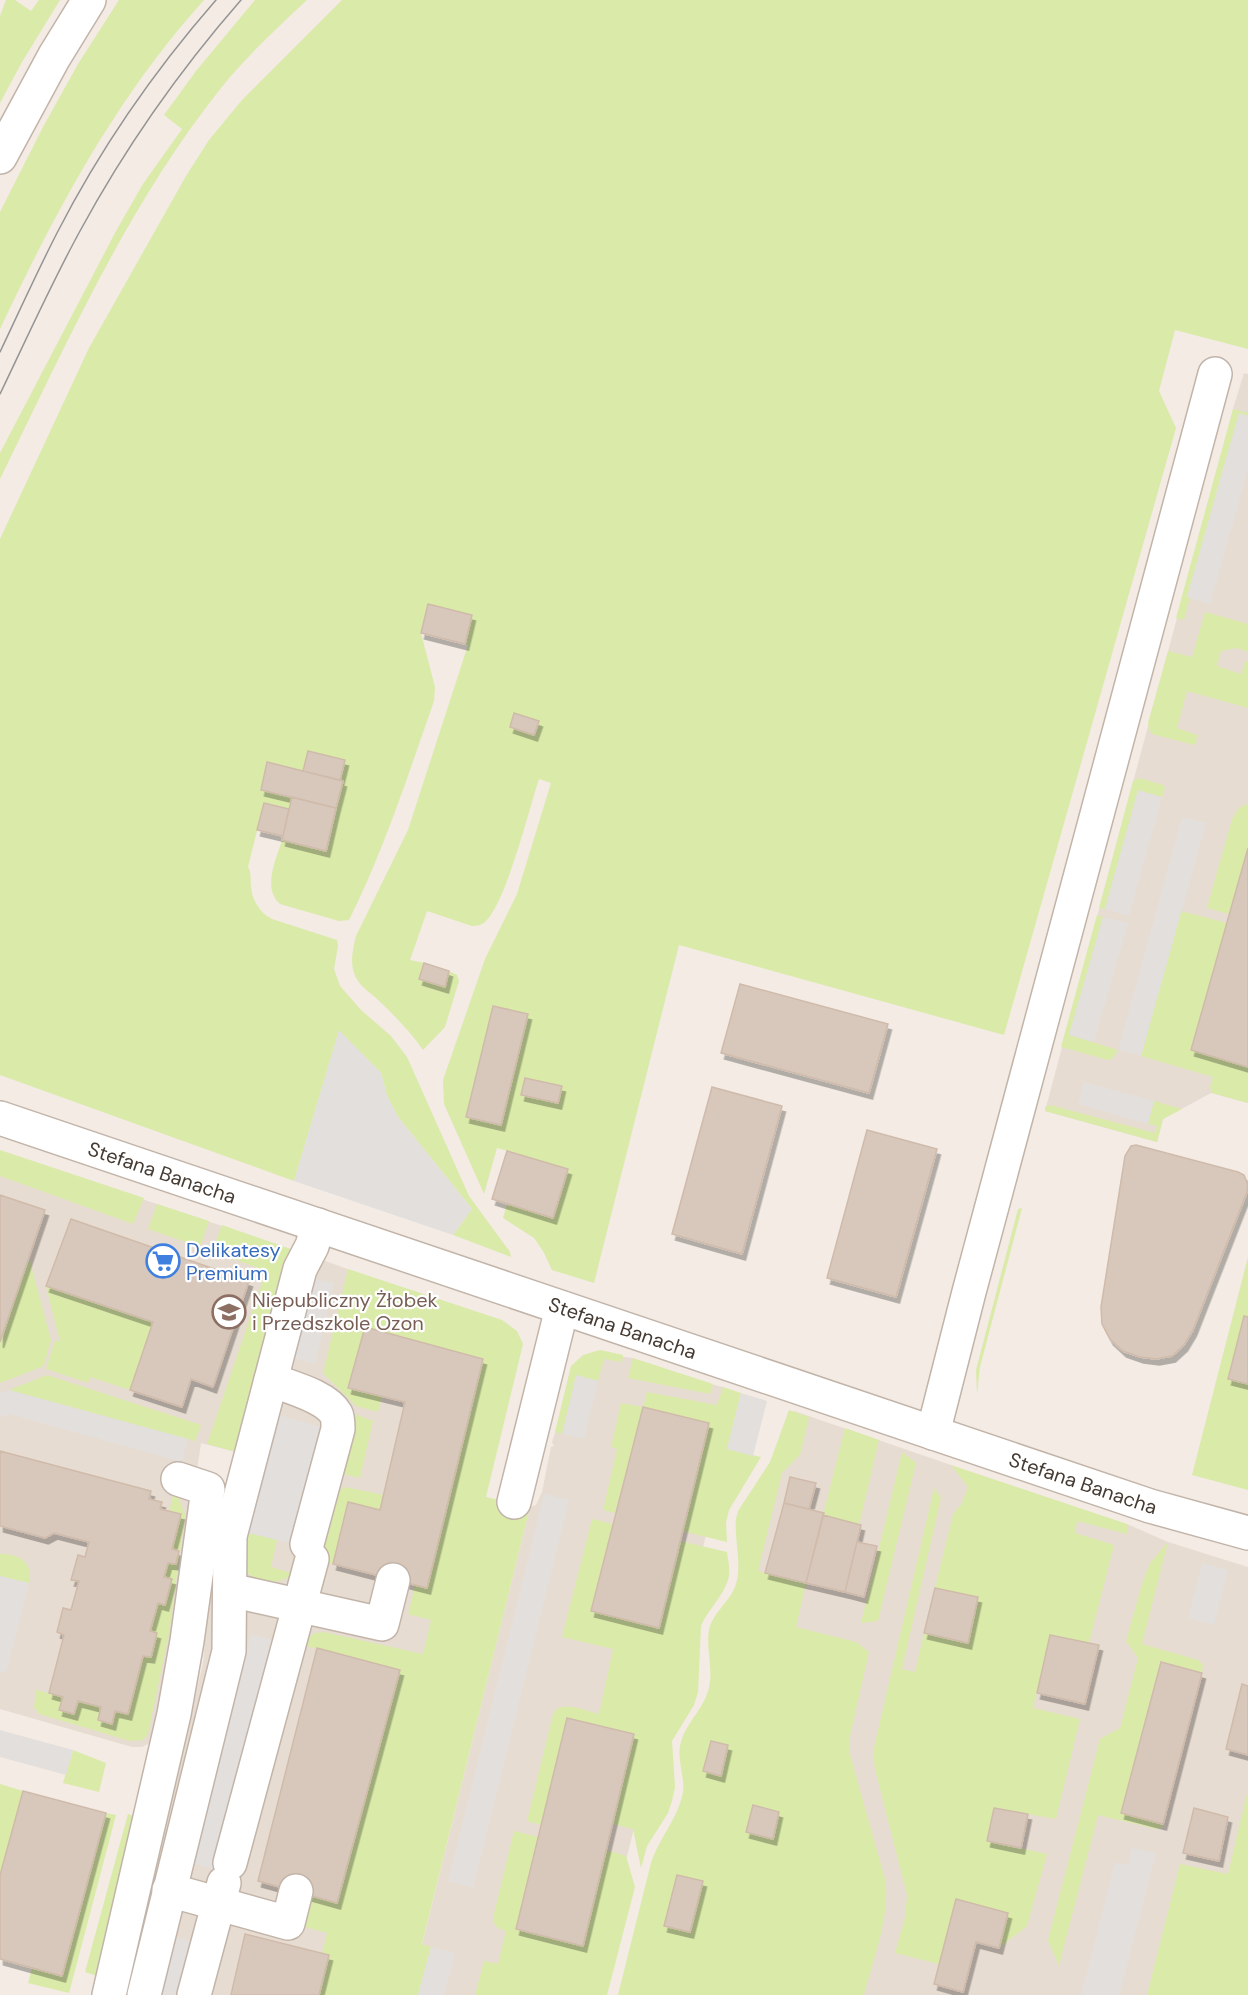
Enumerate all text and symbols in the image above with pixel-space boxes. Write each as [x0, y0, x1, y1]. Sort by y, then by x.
street label: Stefana Banacha [85, 1136, 239, 1210]
place label: Delikatesy Premium [186, 1237, 281, 1286]
supermarket icon: Delikatesy Premium [145, 1243, 181, 1279]
place label: Niepubliczny Żłobek i Przedszkole Ozon [252, 1287, 438, 1336]
street label: Stefana Banacha [545, 1291, 700, 1365]
school or university icon: Niepubliczny Żłobek i Przedszkole Ozon [211, 1294, 247, 1330]
street label: Stefana Banacha [1006, 1446, 1160, 1520]

